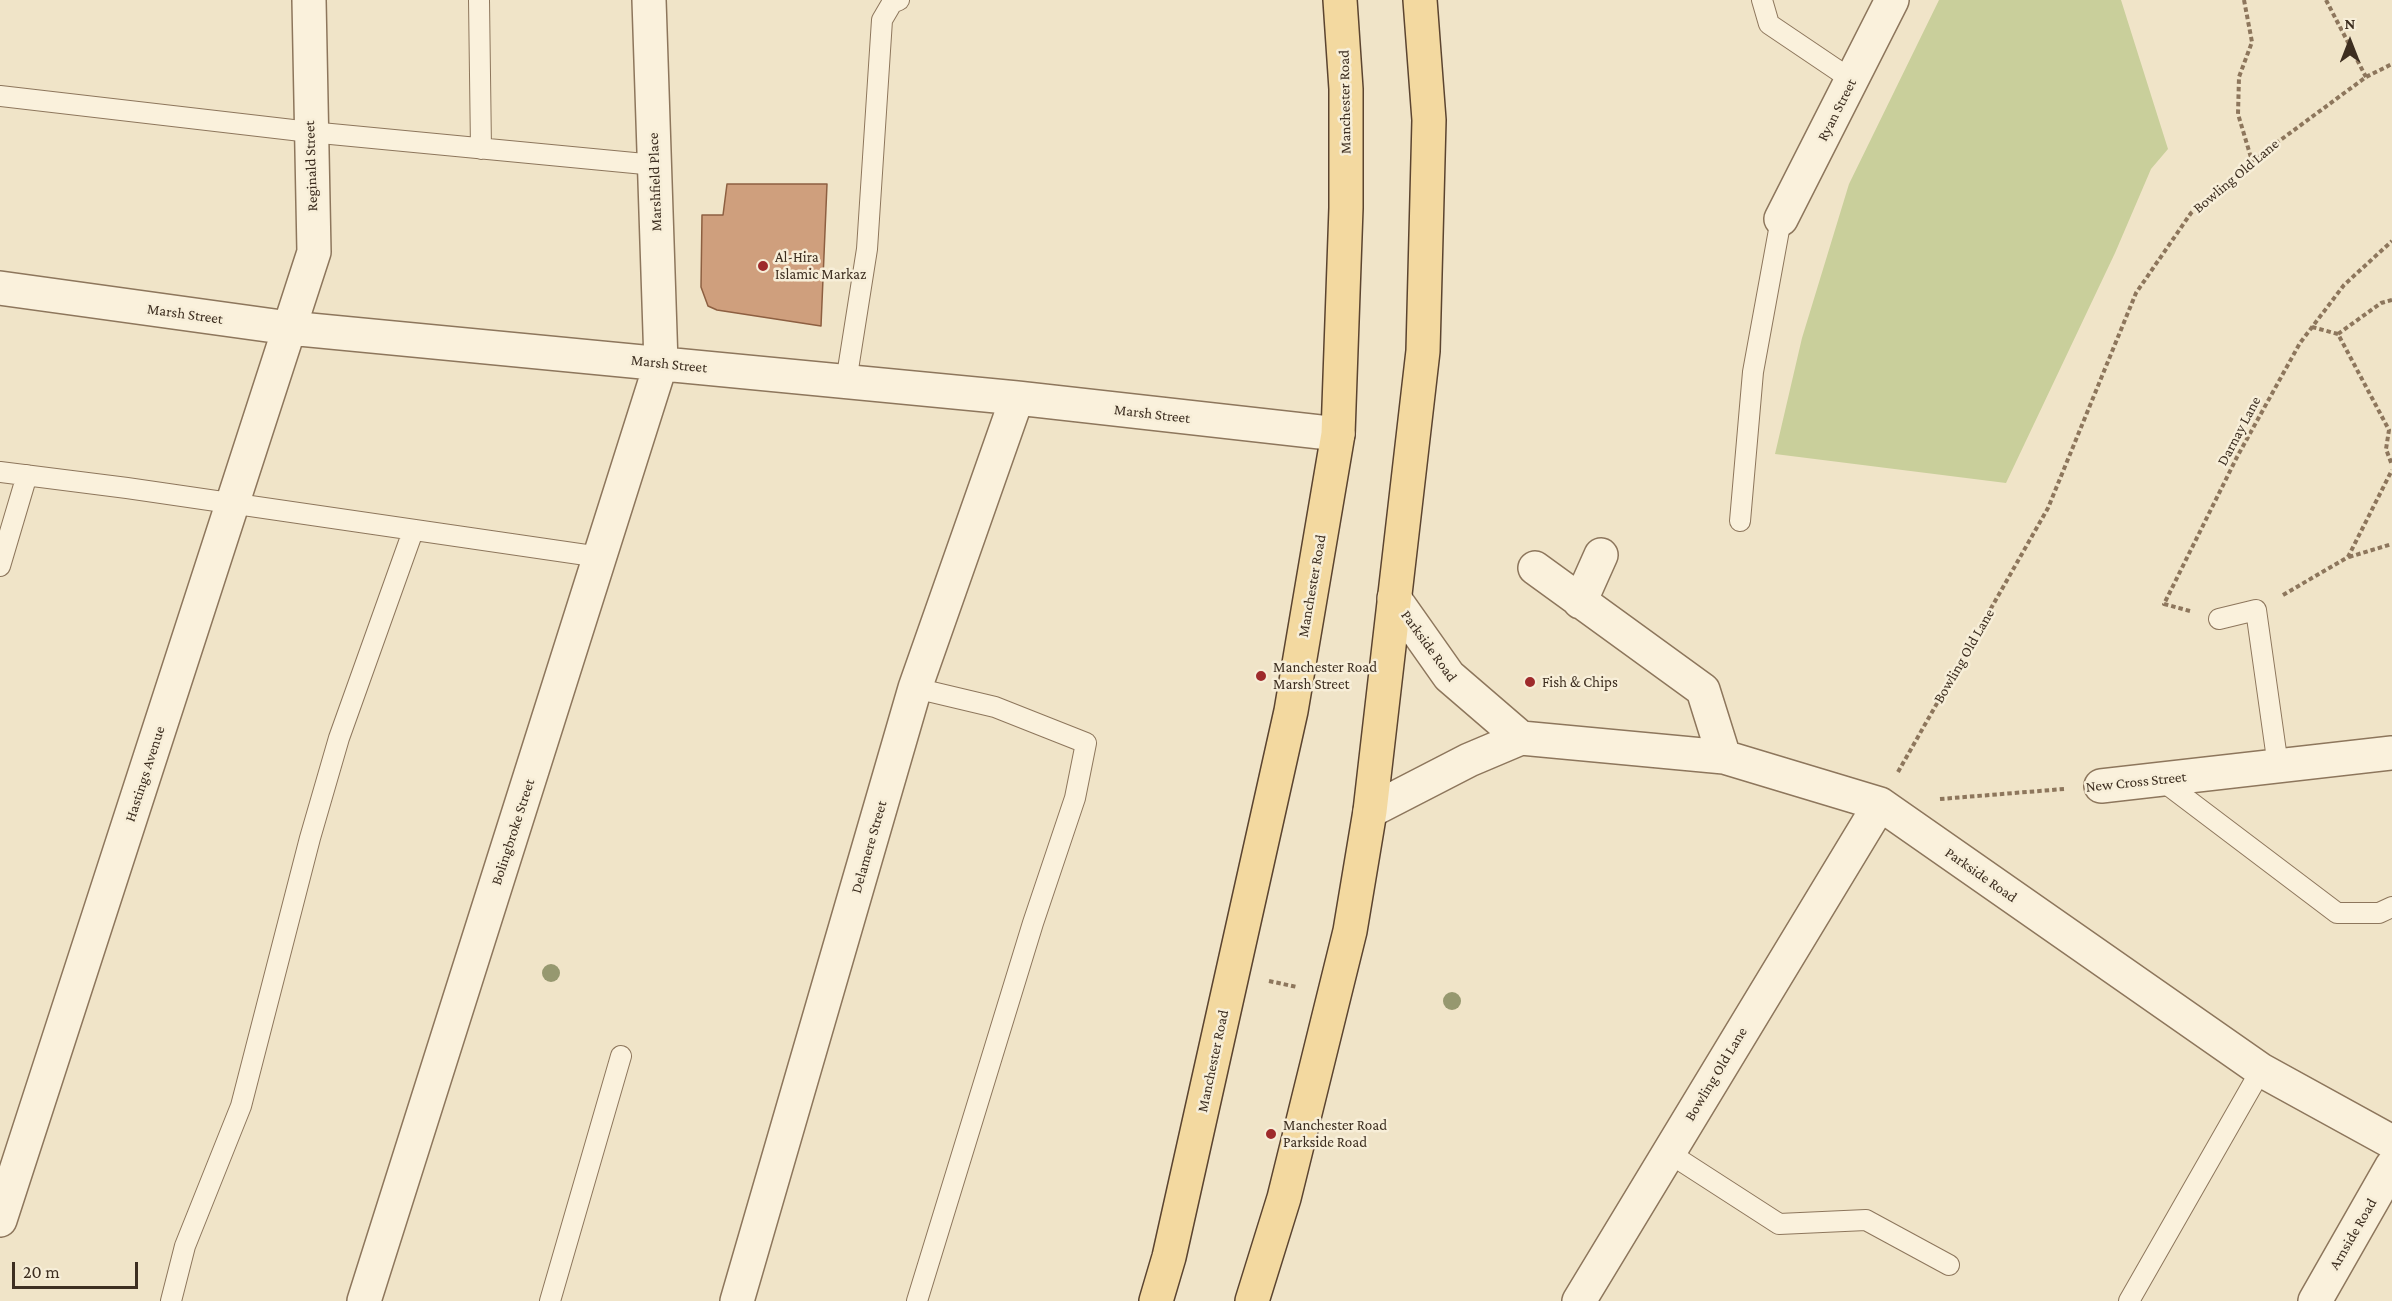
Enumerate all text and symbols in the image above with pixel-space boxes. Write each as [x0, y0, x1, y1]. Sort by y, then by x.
north arrow [2320, 12, 2380, 72]
text: N [2345, 15, 2355, 32]
street label: Manchester Road [1335, 50, 1355, 154]
street label: Ryan Street [1814, 76, 1860, 144]
street label: Reginald Street [300, 120, 322, 212]
street label: Marshfield Place [644, 132, 666, 232]
street label: Bowling Old Lane [2189, 135, 2283, 217]
place label: Al-Hira Islamic Markaz [775, 248, 866, 283]
marker: Al-Hira Islamic Markaz [756, 259, 770, 273]
street label: Marsh Street [146, 300, 224, 328]
street label: Marsh Street [630, 351, 708, 377]
street label: Darnay Lane [2213, 393, 2265, 469]
street label: Marsh Street [1113, 400, 1191, 428]
street label: Manchester Road [1294, 533, 1330, 639]
street label: Bowling Old Lane [1930, 605, 1998, 707]
street label: Parkside Road [1397, 607, 1461, 685]
place label: Manchester Road Marsh Street [1273, 658, 1377, 693]
marker: Manchester Road Marsh Street [1254, 669, 1268, 683]
place label: Fish & Chips [1542, 673, 1618, 691]
marker: Fish & Chips [1523, 675, 1537, 689]
street label: Hastings Avenue [121, 724, 169, 824]
street label: New Cross Street [2085, 768, 2187, 796]
street label: Bolingbroke Street [487, 777, 539, 887]
street label: Delamere Street [847, 799, 891, 895]
street label: Parkside Road [1941, 844, 2021, 906]
street label: Manchester Road [1193, 1008, 1233, 1114]
street label: Bowling Old Lane [1681, 1024, 1751, 1124]
place label: Manchester Road Parkside Road [1283, 1116, 1387, 1151]
marker: Manchester Road Parkside Road [1264, 1127, 1278, 1141]
street label: Arnside Road [2325, 1195, 2381, 1273]
scale bar [15, 1250, 141, 1288]
text: 20 m [23, 1262, 60, 1282]

